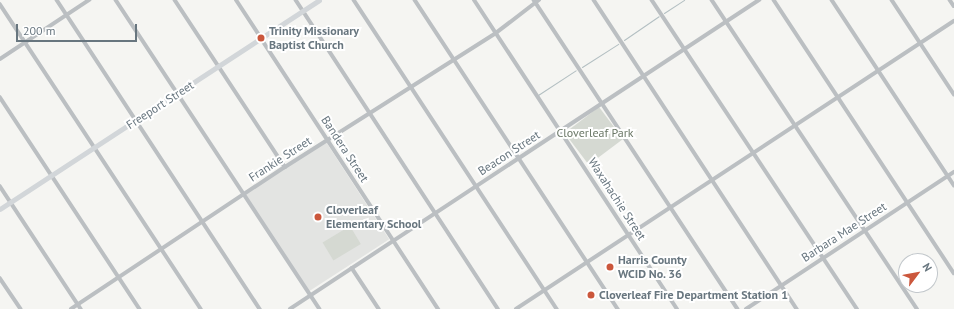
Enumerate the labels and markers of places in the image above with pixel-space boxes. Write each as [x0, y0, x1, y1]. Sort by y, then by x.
place label: Trinity Missionary Baptist Church [269, 24, 360, 52]
marker: Trinity Missionary Baptist Church [256, 33, 266, 43]
place label: Cloverleaf Elementary School [326, 203, 422, 231]
marker: Cloverleaf Elementary School [313, 212, 323, 222]
place label: Harris County WCID No. 36 [618, 253, 687, 281]
marker: Harris County WCID No. 36 [605, 262, 615, 272]
place label: Cloverleaf Fire Department Station 1 [599, 288, 788, 302]
marker: Cloverleaf Fire Department Station 1 [586, 290, 596, 300]

